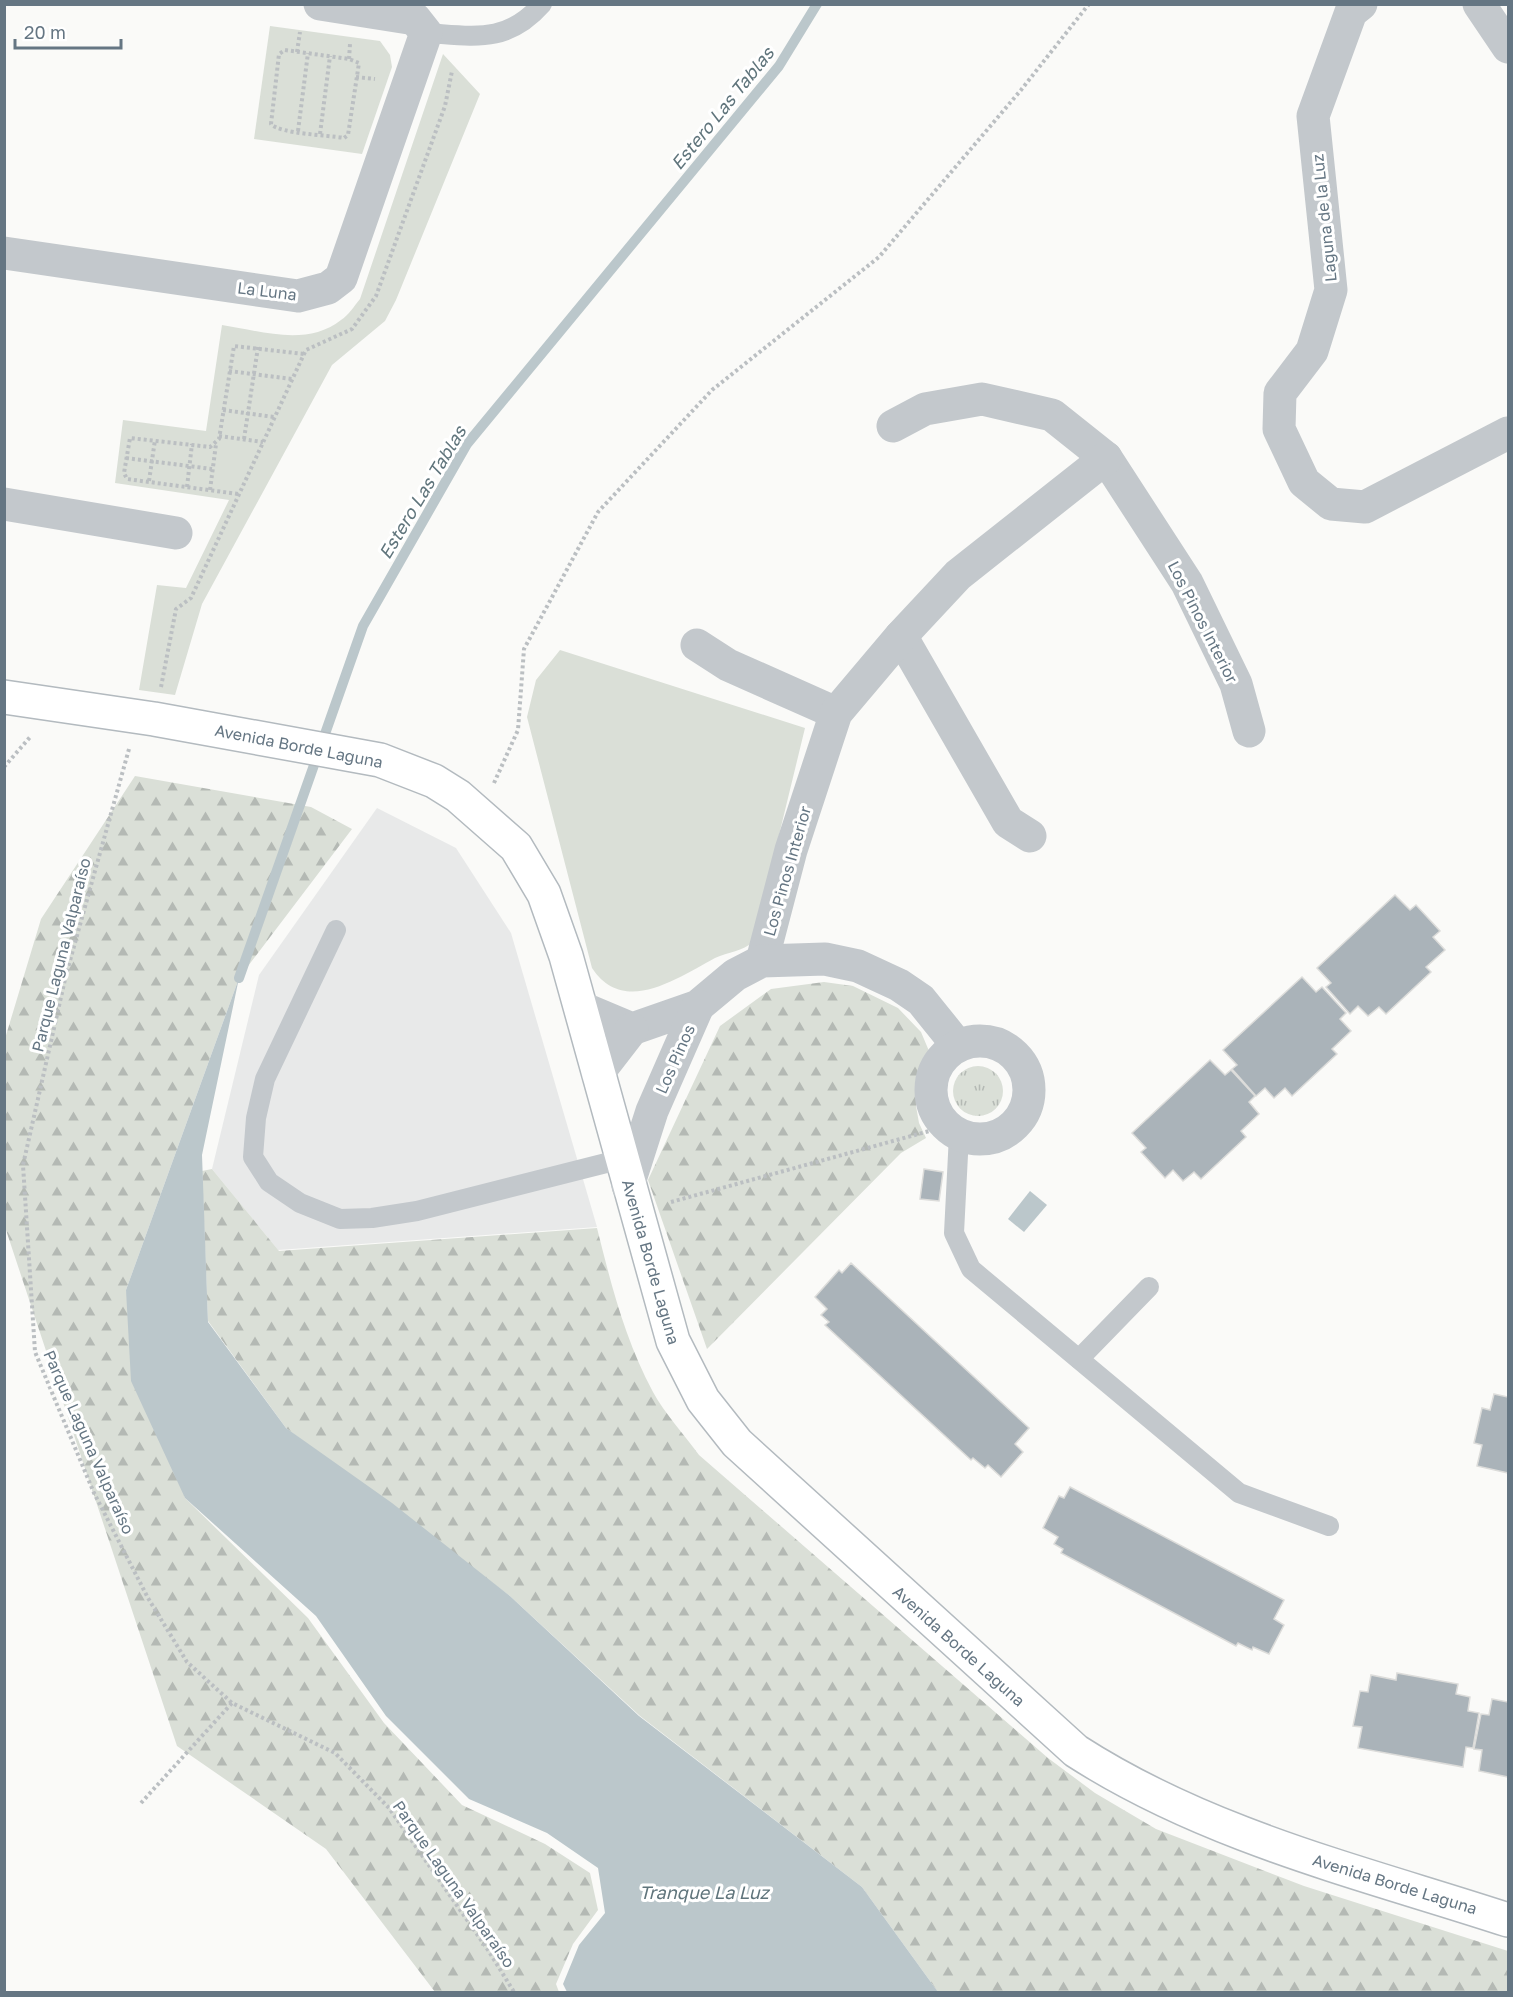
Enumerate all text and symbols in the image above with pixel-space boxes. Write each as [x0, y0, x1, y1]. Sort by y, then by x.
scale bar [15, 12, 122, 50]
text: 20 m [24, 21, 66, 43]
water label: Estero Las Tablas [666, 41, 779, 174]
street label: Laguna de la Luz [1307, 153, 1341, 283]
street label: La Luna [236, 277, 298, 305]
water label: Estero Las Tablas [374, 420, 471, 562]
street label: Los Pinos Interior [1164, 558, 1242, 686]
street label: Avenida Borde Laguna [213, 720, 385, 772]
street label: Los Pinos Interior [759, 804, 815, 938]
street label: Parque Laguna Valparaíso [27, 856, 95, 1054]
street label: Los Pinos [651, 1021, 699, 1097]
street label: Avenida Borde Laguna [618, 1177, 684, 1347]
street label: Parque Laguna Valparaíso [39, 1347, 139, 1537]
street label: Avenida Borde Laguna [889, 1581, 1029, 1711]
street label: Parque Laguna Valparaíso [389, 1797, 519, 1971]
street label: Avenida Borde Laguna [1310, 1849, 1480, 1919]
water label: Tranque La Luz [639, 1881, 771, 1903]

